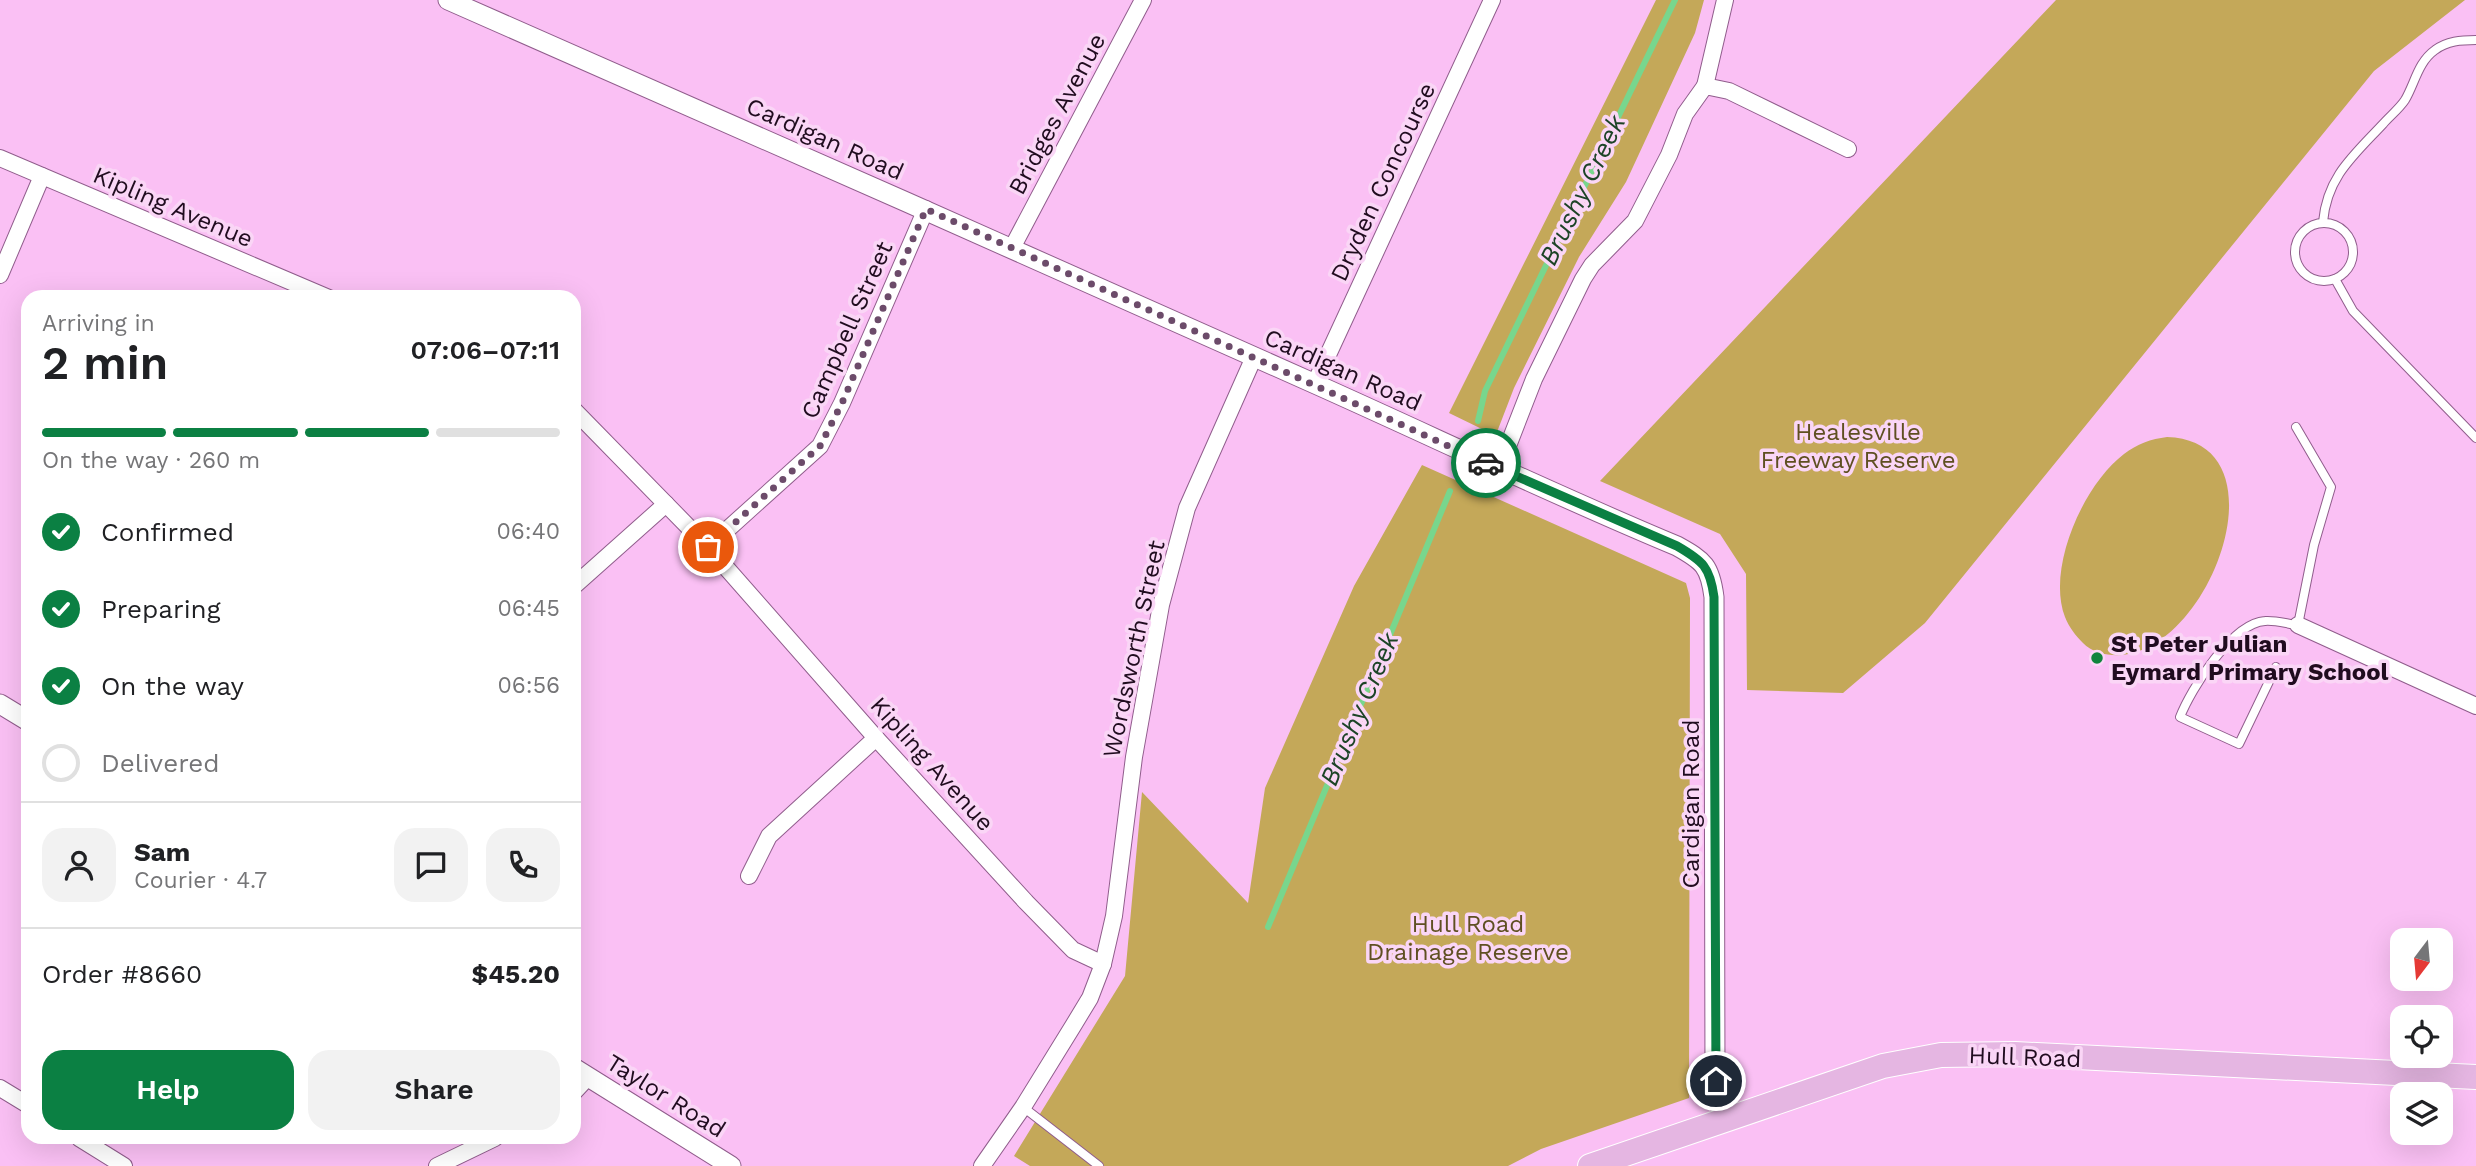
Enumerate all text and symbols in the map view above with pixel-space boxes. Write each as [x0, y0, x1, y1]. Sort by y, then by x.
street label: Bridges Avenue [1003, 29, 1111, 199]
street label: Dryden Concourse [1325, 78, 1441, 286]
street label: Cardigan Road [742, 92, 908, 186]
water label: Brushy Creek [1533, 109, 1632, 270]
street label: Kipling Avenue [89, 161, 257, 253]
street label: Campbell Street [795, 237, 899, 423]
text: Arriving in [42, 310, 155, 337]
street label: Cardigan Road [1260, 323, 1426, 417]
text: 07:06–07:11 [411, 335, 560, 365]
text: 2 min [42, 336, 168, 390]
park label: Healesville Freeway Reserve [1760, 418, 1956, 474]
courier [1451, 428, 1521, 498]
icon: car [1467, 444, 1505, 482]
text: On the way · 260 m [42, 447, 260, 474]
icon: check [42, 513, 80, 551]
text: Confirmed [101, 517, 234, 547]
pin [678, 517, 738, 577]
text: 06:40 [497, 518, 560, 545]
icon: bag [689, 528, 727, 566]
street label: Wordsworth Street [1097, 538, 1171, 760]
icon: check [42, 590, 80, 628]
text: Preparing [101, 594, 221, 624]
text: 06:45 [497, 595, 560, 622]
water label: Brushy Creek [1313, 627, 1405, 790]
place label: St Peter Julian Eymard Primary School [2111, 630, 2389, 686]
marker: St Peter Julian Eymard Primary School [2089, 650, 2105, 666]
icon: check [42, 667, 80, 705]
text: On the way [101, 671, 244, 701]
text: 06:56 [498, 672, 560, 699]
street label: Kipling Avenue [865, 691, 999, 837]
street label: Cardigan Road [1677, 720, 1705, 888]
text: Delivered [101, 748, 220, 778]
button: person [42, 828, 116, 902]
button: chat [394, 828, 468, 902]
button: phone [486, 828, 560, 902]
text: Sam [134, 837, 190, 867]
text: Courier · 4.7 [134, 867, 267, 894]
park label: Hull Road Drainage Reserve [1367, 910, 1569, 966]
north arrow [2390, 928, 2454, 990]
map controls [2390, 928, 2453, 1145]
text: Order #8660 [42, 959, 202, 989]
text: $45.20 [472, 959, 560, 989]
button: locate [2390, 1005, 2453, 1068]
street label: Hull Road [1968, 1041, 2082, 1073]
street label: Taylor Road [601, 1048, 731, 1144]
button: Help [42, 1050, 294, 1130]
button: Share [308, 1050, 560, 1130]
pin [1686, 1051, 1746, 1111]
icon: home [1697, 1062, 1735, 1100]
button: layers [2390, 1082, 2453, 1145]

